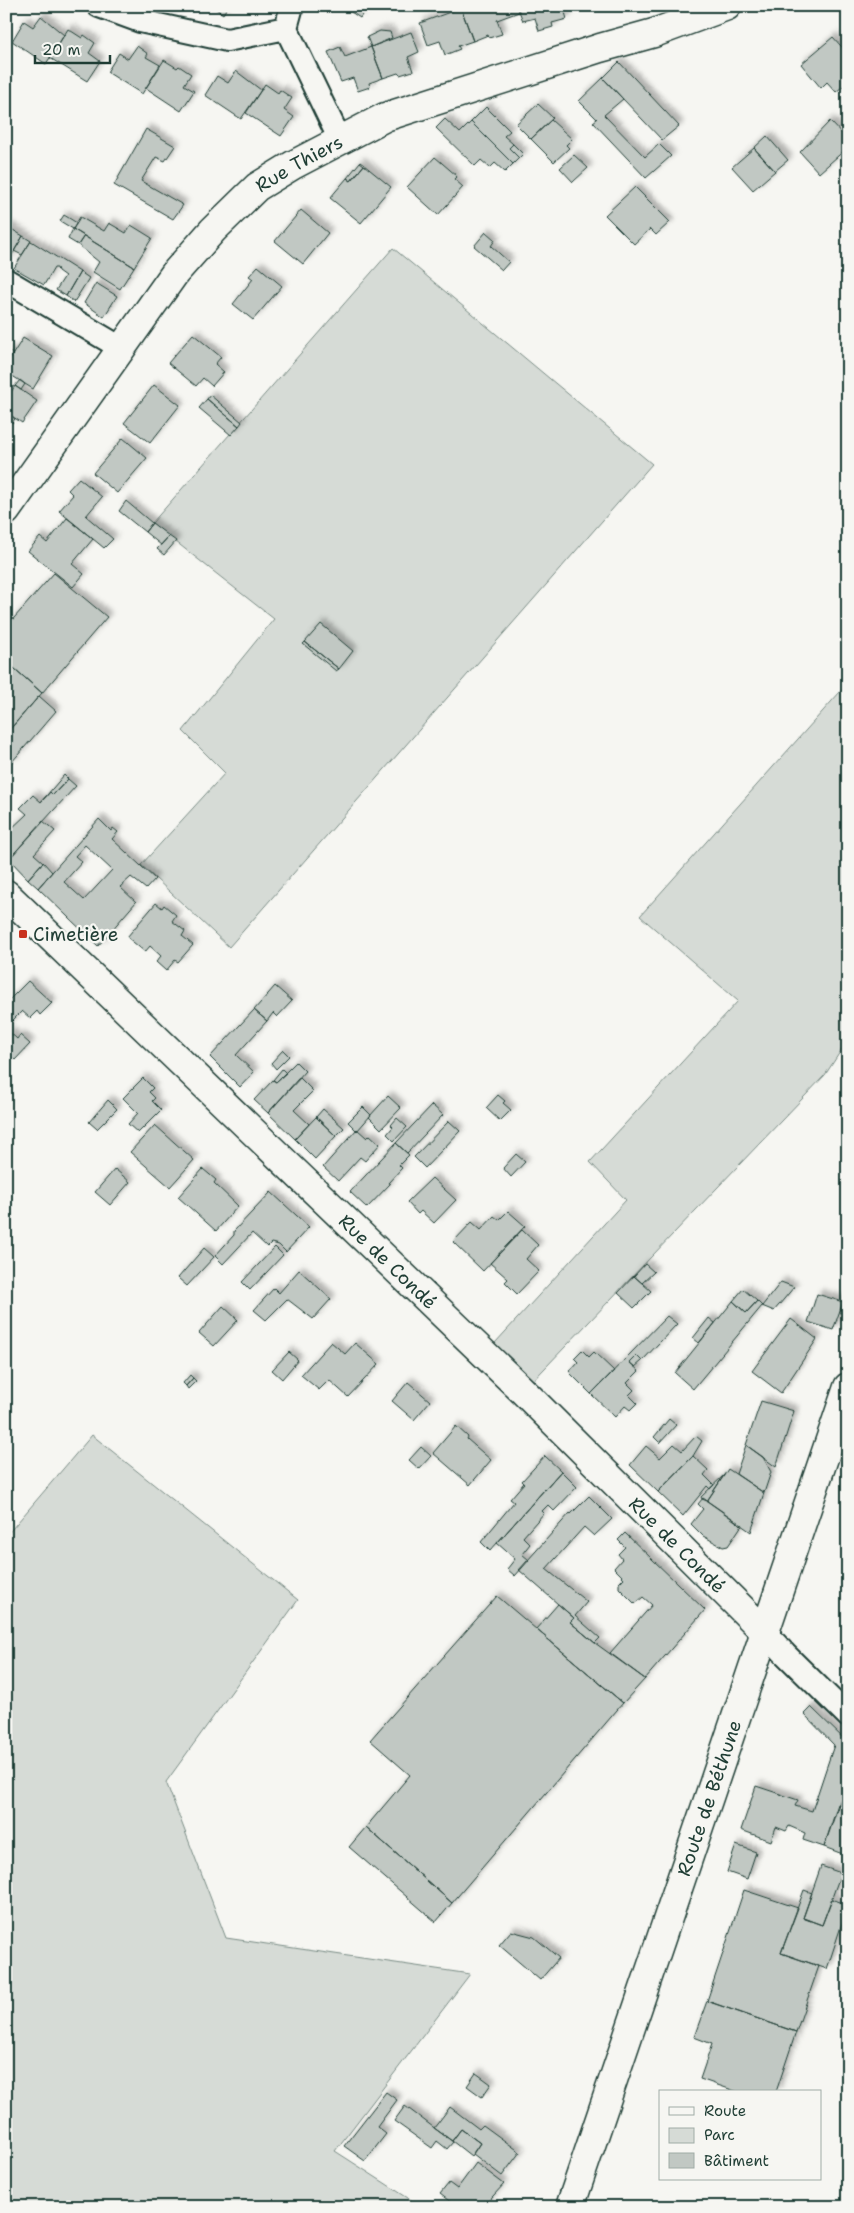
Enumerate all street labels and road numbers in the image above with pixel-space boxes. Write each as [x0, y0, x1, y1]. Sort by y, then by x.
street label: Rue Thiers [251, 129, 347, 198]
street label: Rue de Condé [333, 1209, 442, 1315]
street label: Rue de Condé [623, 1491, 731, 1599]
street label: Route de Béthune [671, 1717, 747, 1879]

